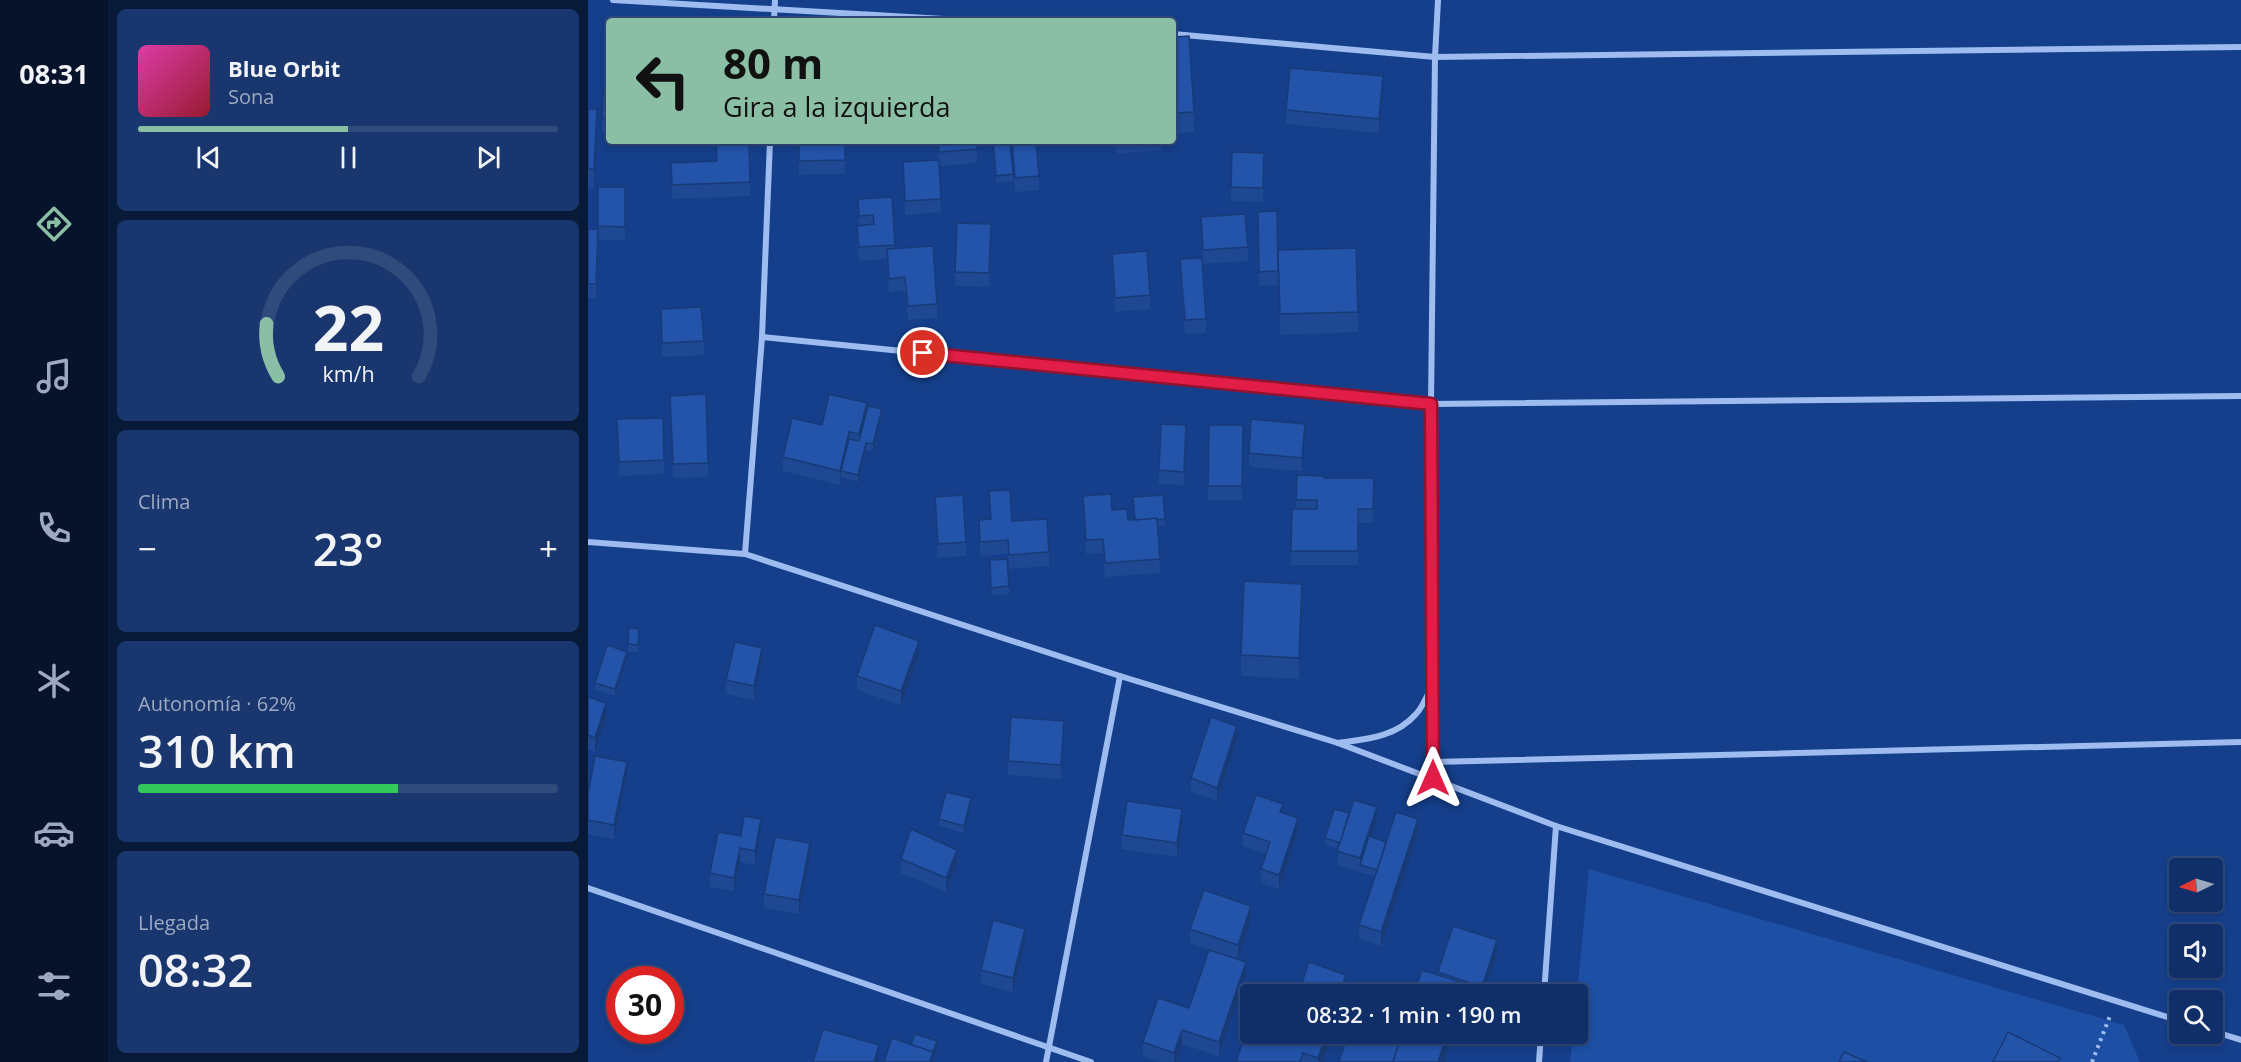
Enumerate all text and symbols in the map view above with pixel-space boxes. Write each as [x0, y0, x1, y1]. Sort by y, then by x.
text: 80 m [723, 34, 823, 91]
icon: left [624, 42, 702, 120]
text: Blue Orbit [228, 53, 340, 83]
text: 08:31 [19, 55, 89, 92]
text: Sona [228, 83, 274, 110]
text: Gira a la izquierda [723, 88, 950, 125]
icon: previous [192, 141, 225, 174]
icon: pause [332, 141, 365, 174]
icon: next [472, 141, 505, 174]
icon: directions [33, 203, 75, 245]
text: 22 [312, 285, 384, 370]
pin [897, 327, 948, 378]
icon: arrive [906, 336, 939, 369]
icon: music [33, 355, 75, 397]
text: km/h [322, 360, 374, 389]
text: Clima [138, 488, 190, 515]
icon: phone [33, 507, 75, 549]
text: 23° [313, 518, 383, 579]
text: − [138, 526, 157, 571]
text: + [539, 526, 558, 571]
icon: climate [33, 660, 75, 702]
text: Autonomía · 62% [138, 690, 296, 717]
text: 310 km [138, 720, 296, 781]
position arrow [1401, 746, 1465, 810]
icon: car [33, 812, 75, 854]
north arrow [2169, 858, 2223, 912]
map controls [2169, 858, 2223, 1044]
text: Llegada [138, 909, 210, 936]
button: sound [2169, 924, 2223, 978]
text: 08:32 [138, 939, 253, 1000]
icon: filters [33, 965, 75, 1007]
speed limit sign: 30 [606, 966, 684, 1044]
button: search [2169, 990, 2223, 1044]
text: 08:32 · 1 min · 190 m [1306, 999, 1522, 1029]

